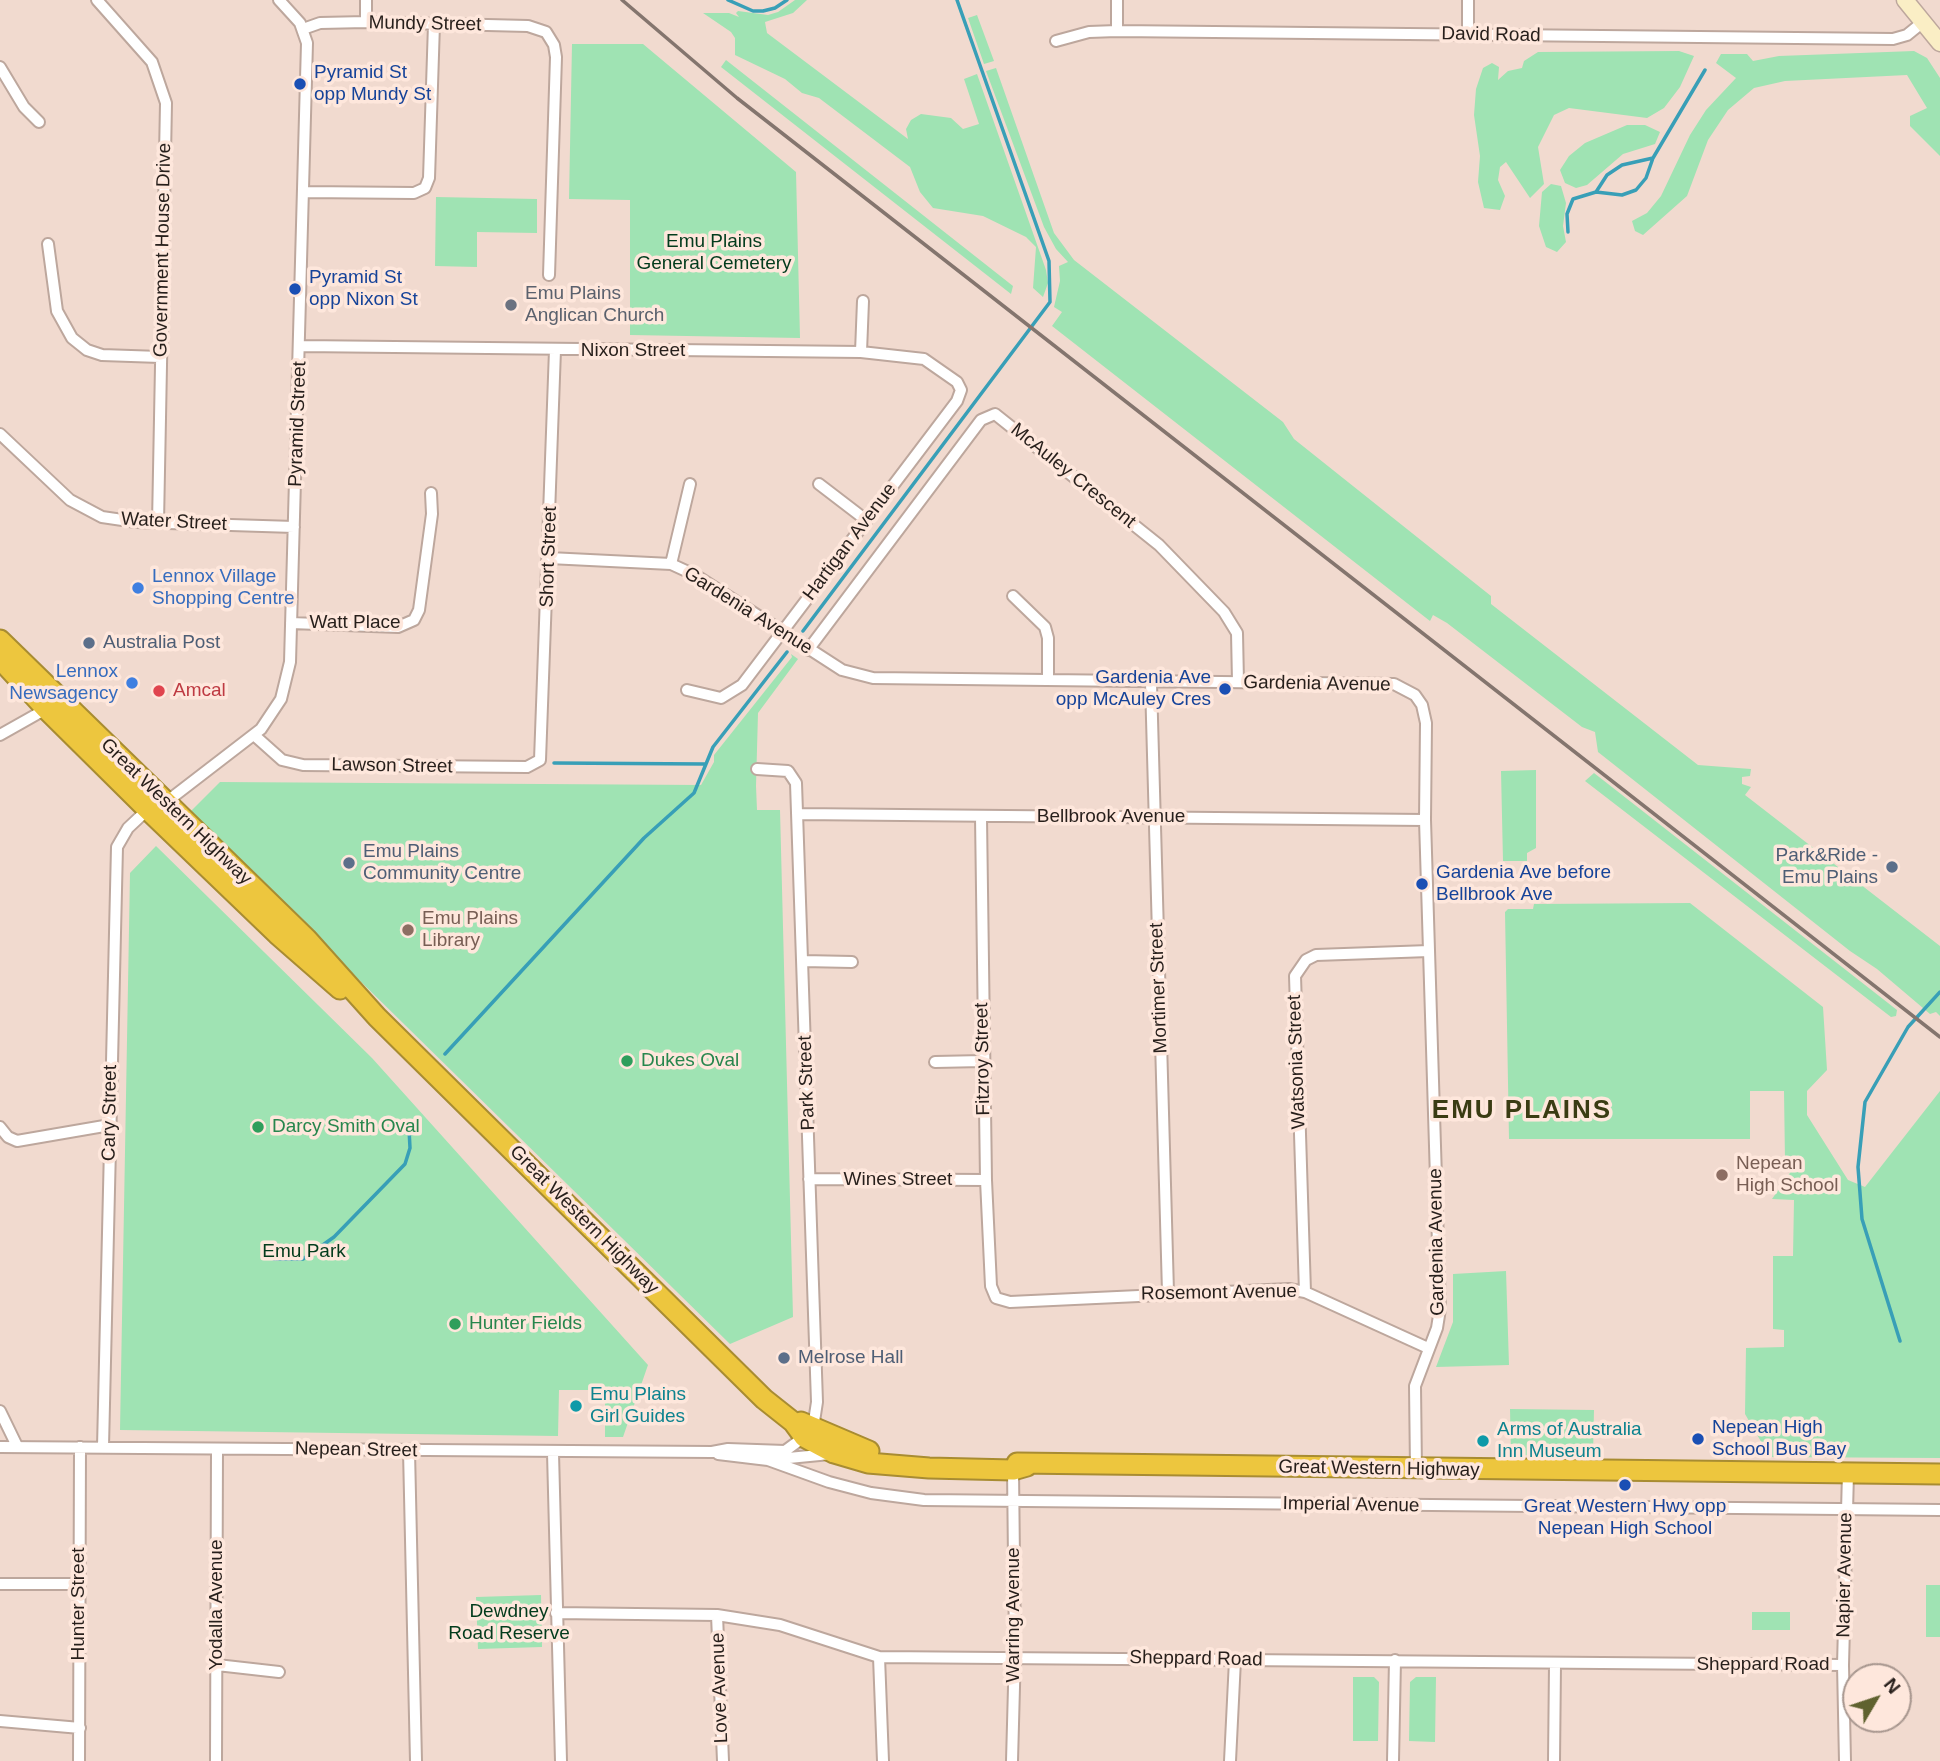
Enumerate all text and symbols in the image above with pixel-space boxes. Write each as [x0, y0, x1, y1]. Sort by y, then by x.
street label: Mundy Street [368, 12, 482, 36]
street label: David Road [1441, 23, 1541, 47]
place label: Pyramid St opp Mundy St [314, 62, 431, 106]
marker: Pyramid St opp Mundy St [292, 76, 308, 92]
street label: Government House Drive [150, 143, 176, 357]
park label: Emu Plains General Cemetery [636, 231, 792, 275]
place label: Pyramid St opp Nixon St [309, 267, 418, 311]
marker: Pyramid St opp Nixon St [287, 281, 303, 297]
place label: Emu Plains Anglican Church [525, 283, 664, 327]
marker: Emu Plains Anglican Church [503, 297, 519, 313]
street label: Nixon Street [581, 340, 685, 362]
street label: Pyramid Street [284, 361, 312, 487]
street label: McAuley Crescent [1006, 419, 1140, 533]
street label: Hartigan Avenue [798, 479, 902, 605]
street label: Short Street [536, 506, 562, 608]
street label: Water Street [121, 508, 227, 536]
street label: Gardenia Avenue [679, 562, 817, 660]
place label: Lennox Village Shopping Centre [152, 566, 295, 610]
marker: Lennox Village Shopping Centre [130, 580, 146, 596]
street label: Watt Place [309, 612, 401, 634]
place label: Australia Post [103, 632, 220, 654]
marker: Australia Post [81, 635, 97, 651]
place label: Lennox Newsagency [9, 661, 118, 705]
place label: Gardenia Ave opp McAuley Cres [1056, 667, 1211, 711]
street label: Gardenia Avenue [1243, 671, 1391, 697]
marker: Lennox Newsagency [124, 675, 140, 691]
place label: Amcal [173, 680, 226, 702]
marker: Gardenia Ave opp McAuley Cres [1217, 681, 1233, 697]
marker: Amcal [151, 683, 167, 699]
street label: Great Western Highway [96, 734, 256, 890]
street label: Lawson Street [331, 754, 453, 778]
street label: Bellbrook Avenue [1037, 806, 1185, 828]
place label: Emu Plains Community Centre [363, 841, 521, 885]
place label: Park&Ride - Emu Plains [1776, 845, 1878, 889]
marker: Emu Plains Community Centre [341, 855, 357, 871]
marker: Park&Ride - Emu Plains [1884, 859, 1900, 875]
place label: Gardenia Ave before Bellbrook Ave [1436, 862, 1611, 906]
marker: Gardenia Ave before Bellbrook Ave [1414, 876, 1430, 892]
place label: Emu Plains Library [422, 908, 518, 952]
marker: Emu Plains Library [400, 922, 416, 938]
street label: Mortimer Street [1145, 922, 1173, 1054]
street label: Watsonia Street [1283, 994, 1311, 1130]
street label: Fitzroy Street [971, 1002, 995, 1116]
street label: Park Street [794, 1035, 820, 1131]
place label: Dukes Oval [641, 1050, 739, 1072]
marker: Dukes Oval [619, 1053, 635, 1069]
street label: Cary Street [98, 1065, 122, 1161]
district label: EMU PLAINS [1433, 1095, 1611, 1127]
place label: Darcy Smith Oval [272, 1116, 420, 1138]
marker: Darcy Smith Oval [250, 1119, 266, 1135]
street label: Great Western Highway [505, 1141, 663, 1299]
place label: Nepean High School [1736, 1153, 1838, 1197]
marker: Nepean High School [1714, 1167, 1730, 1183]
street label: Gardenia Avenue [1424, 1168, 1450, 1316]
street label: Wines Street [844, 1169, 952, 1191]
park label: Emu Park [262, 1241, 346, 1263]
street label: Rosemont Avenue [1141, 1280, 1297, 1306]
place label: Hunter Fields [469, 1313, 582, 1335]
marker: Hunter Fields [447, 1316, 463, 1332]
place label: Melrose Hall [798, 1347, 904, 1369]
marker: Melrose Hall [776, 1350, 792, 1366]
place label: Emu Plains Girl Guides [590, 1384, 686, 1428]
marker: Emu Plains Girl Guides [568, 1398, 584, 1414]
place label: Nepean High School Bus Bay [1712, 1417, 1846, 1461]
place label: Arms of Australia Inn Museum [1497, 1419, 1642, 1463]
marker: Nepean High School Bus Bay [1690, 1431, 1706, 1447]
marker: Arms of Australia Inn Museum [1475, 1433, 1491, 1449]
street label: Nepean Street [295, 1438, 417, 1462]
street label: Great Western Highway [1278, 1456, 1480, 1482]
marker: Great Western Hwy opp Nepean High School [1617, 1477, 1633, 1493]
street label: Imperial Avenue [1282, 1492, 1420, 1518]
place label: Great Western Hwy opp Nepean High School [1524, 1496, 1726, 1540]
street label: Napier Avenue [1833, 1512, 1857, 1638]
street label: Yodalla Avenue [206, 1539, 228, 1671]
street label: Warring Avenue [1003, 1547, 1025, 1683]
street label: Hunter Street [68, 1548, 90, 1660]
park label: Dewdney Road Reserve [448, 1601, 570, 1645]
street label: Love Avenue [707, 1632, 733, 1744]
street label: Sheppard Road [1129, 1646, 1263, 1672]
street label: Sheppard Road [1696, 1654, 1830, 1676]
north arrow [1842, 1663, 1912, 1733]
text: N [1880, 1674, 1905, 1698]

